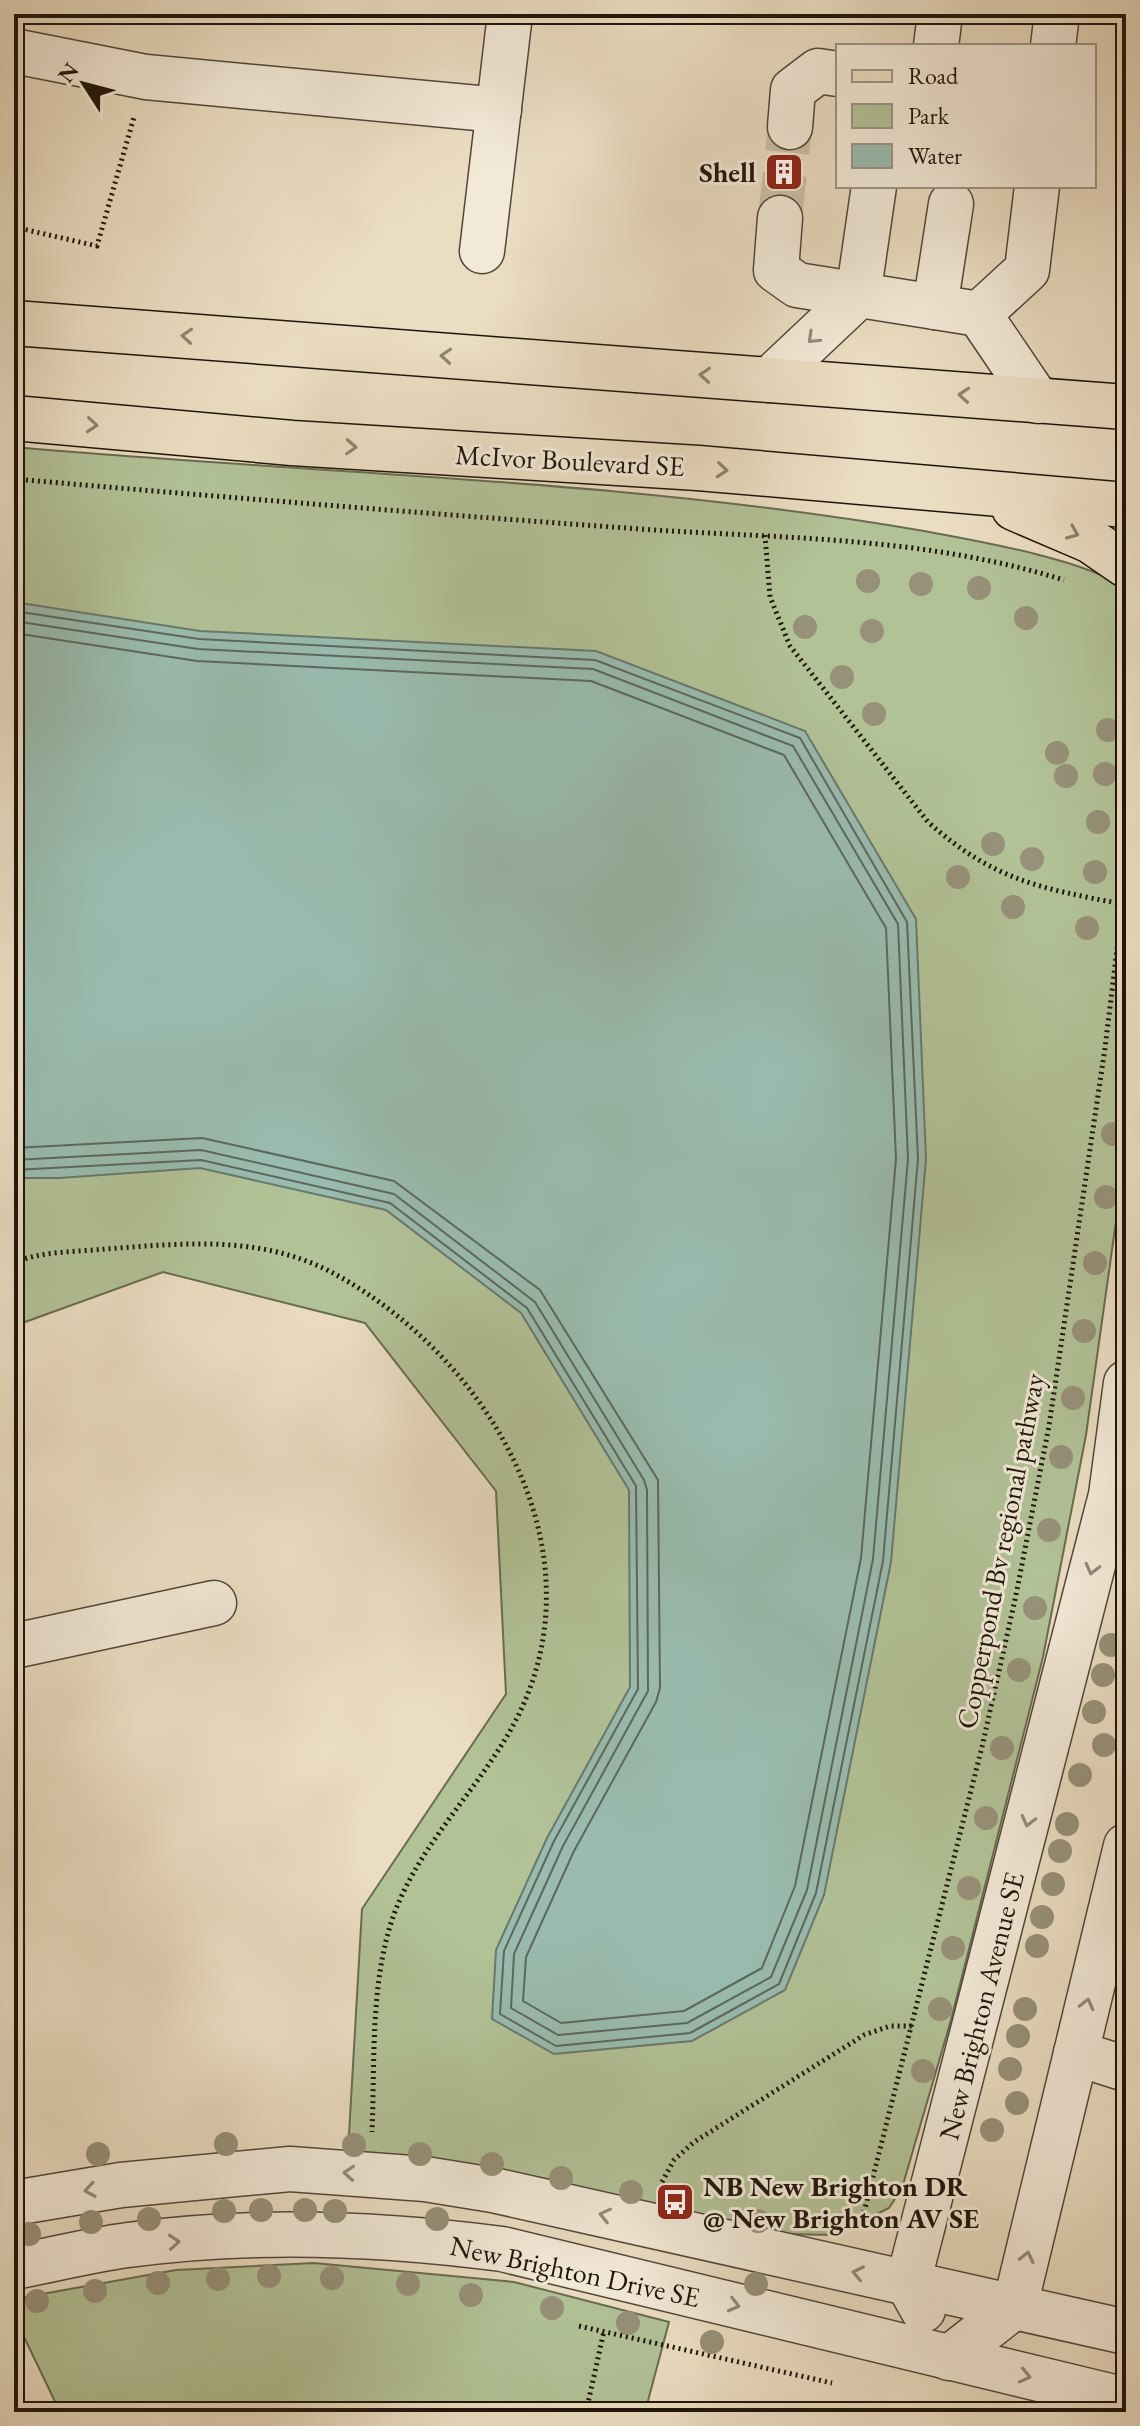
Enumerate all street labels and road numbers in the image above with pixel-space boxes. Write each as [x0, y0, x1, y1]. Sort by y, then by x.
street label: McIvor Boulevard SE [454, 436, 686, 484]
street label: Copperpond Bv regional pathway [948, 1369, 1052, 1732]
street label: New Brighton Avenue SE [930, 1868, 1032, 2144]
street label: New Brighton Drive SE [447, 2227, 703, 2315]

